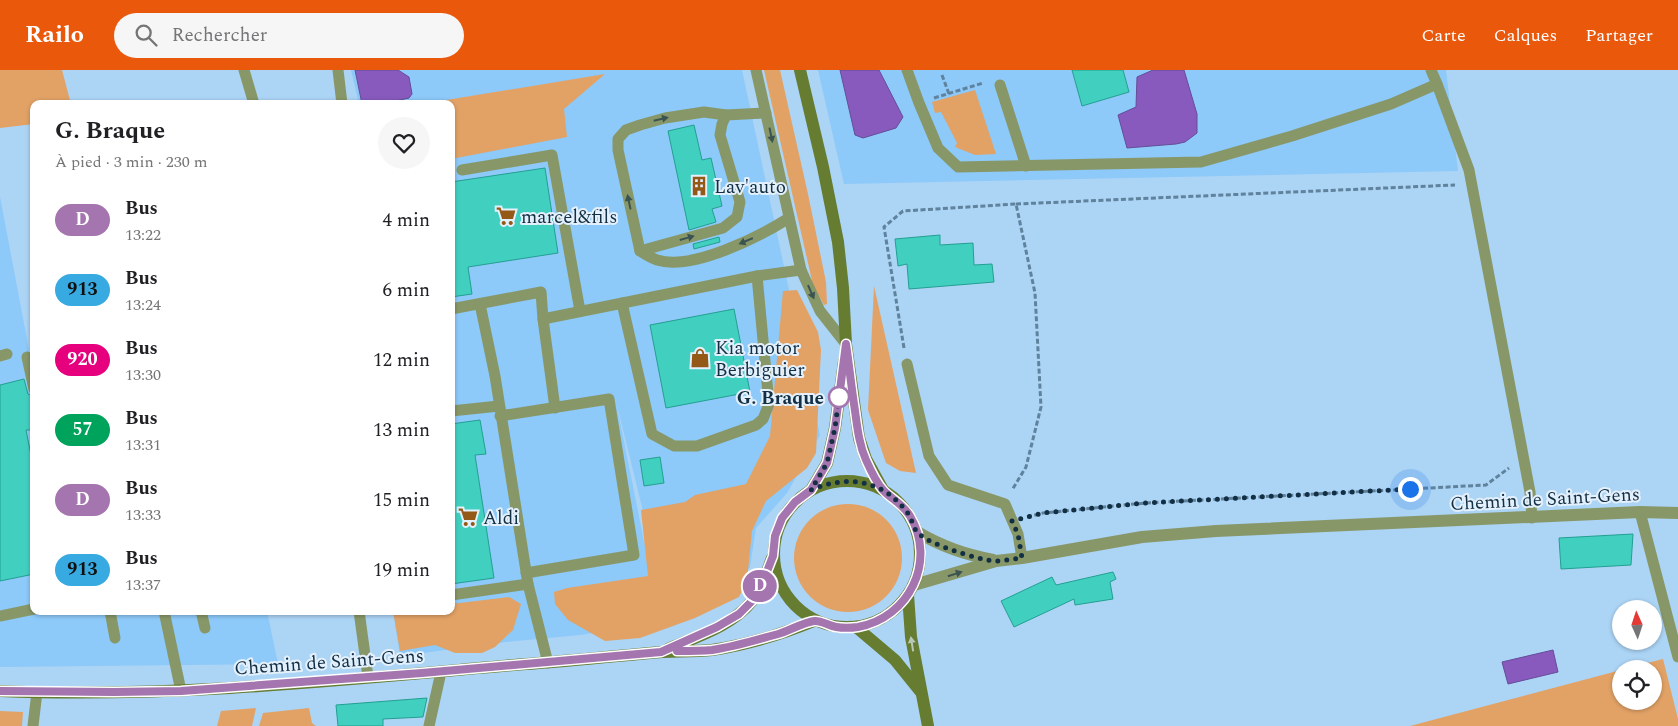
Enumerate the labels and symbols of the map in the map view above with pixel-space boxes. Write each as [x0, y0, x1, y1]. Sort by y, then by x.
one-way arrow [654, 115, 669, 123]
one-way arrow [767, 127, 775, 142]
place label: Lav'auto [714, 173, 786, 202]
building icon: Lav'auto [688, 175, 710, 197]
one-way arrow [625, 193, 633, 209]
place label: marcel&fils [521, 203, 617, 232]
supermarket icon: marcel&fils [495, 205, 517, 227]
one-way arrow [679, 233, 694, 241]
one-way arrow [739, 237, 753, 245]
one-way arrow [808, 285, 816, 299]
place label: Kia motor Berbiguier [715, 334, 805, 385]
shop icon: Kia motor Berbiguier [689, 347, 711, 369]
place label: G. Braque [737, 384, 824, 413]
marker: G. Braque [828, 386, 850, 408]
your location [1398, 477, 1423, 502]
street label: Chemin de Saint-Gens [1449, 480, 1641, 519]
place label: Aldi [483, 504, 519, 533]
supermarket icon: Aldi [457, 506, 479, 528]
one-way arrow [948, 569, 963, 577]
line badge: D [744, 570, 776, 602]
north arrow [1612, 600, 1662, 650]
one-way arrow [908, 636, 916, 652]
street label: Chemin de Saint-Gens [233, 641, 425, 684]

